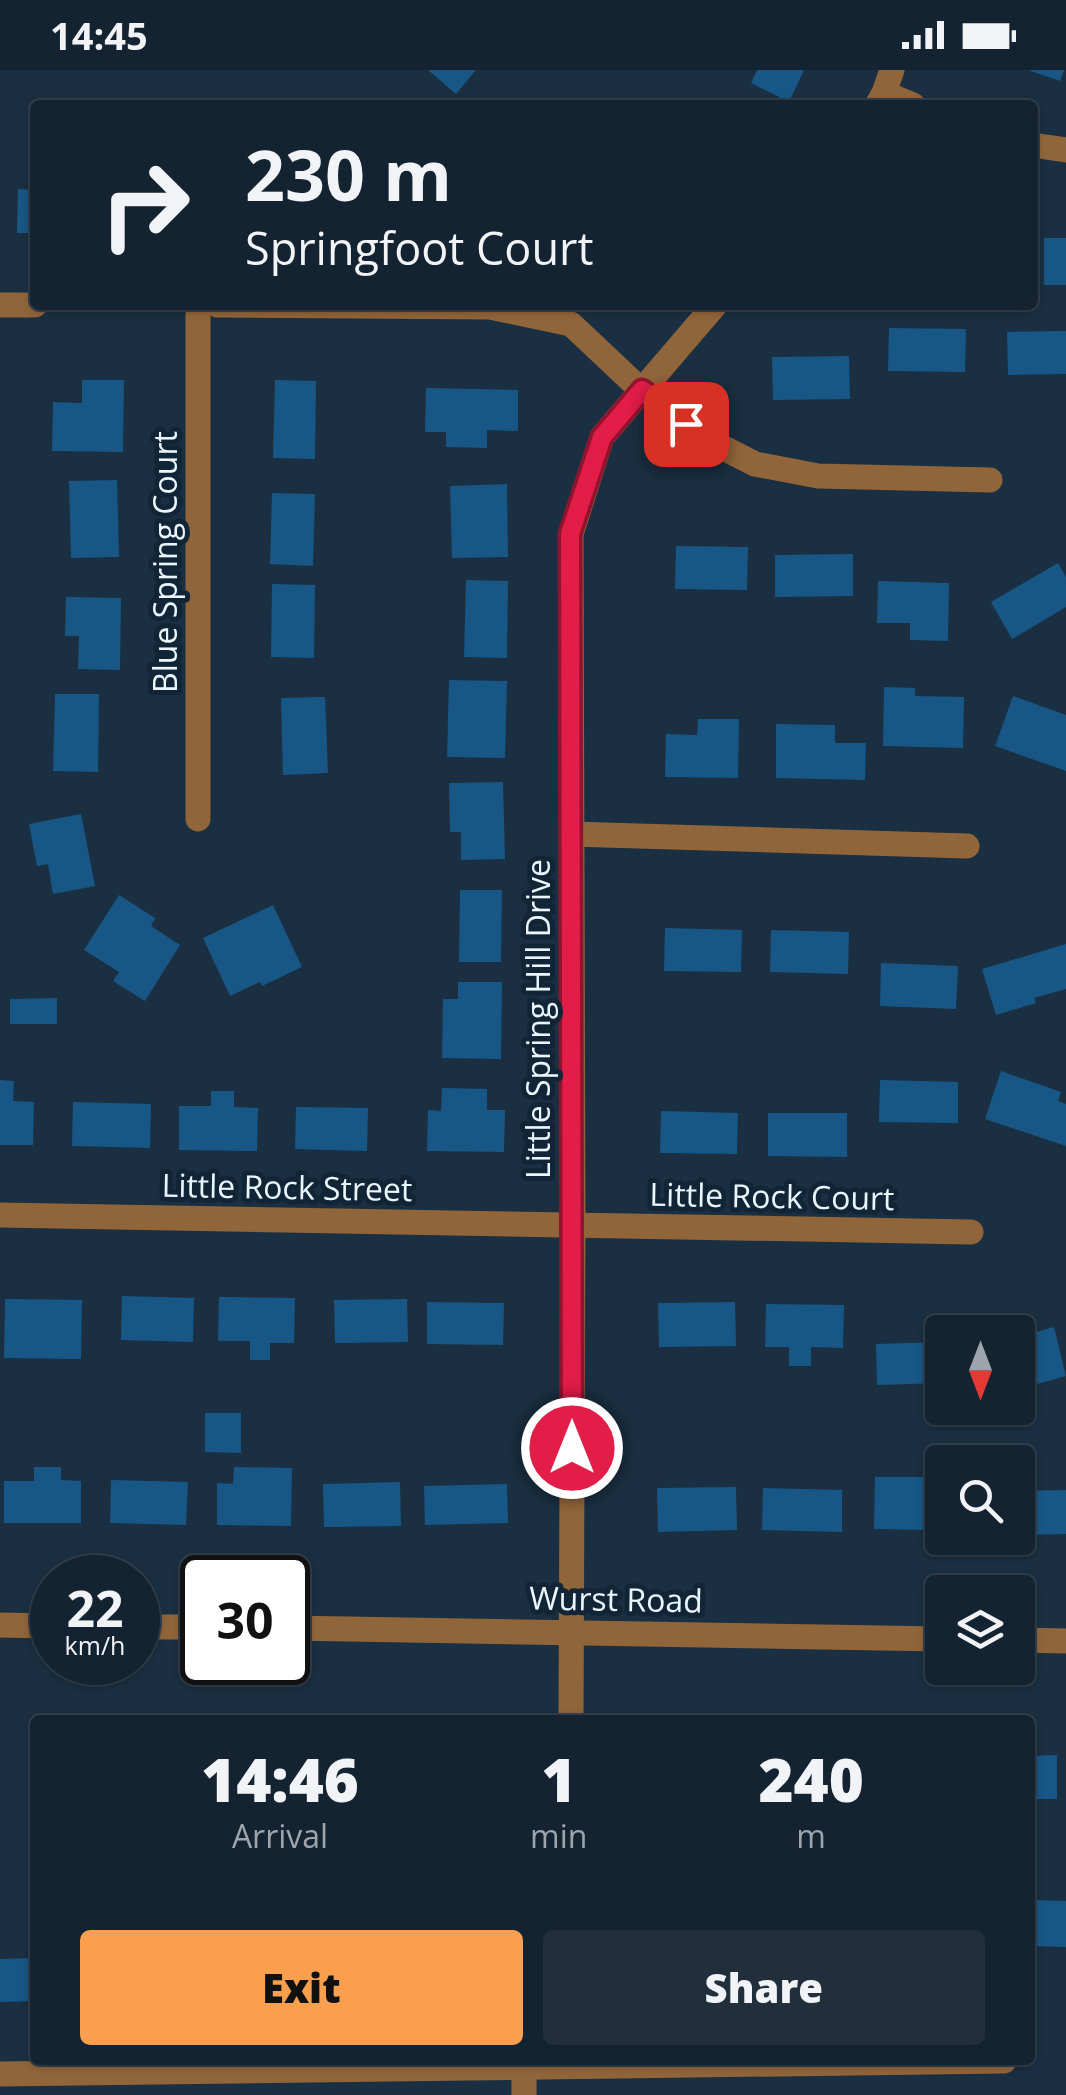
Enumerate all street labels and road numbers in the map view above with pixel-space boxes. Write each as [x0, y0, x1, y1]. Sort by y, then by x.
street label: Blue Spring Court [143, 431, 186, 693]
street label: Little Spring Hill Drive [516, 859, 559, 1179]
street label: Little Rock Street [161, 1163, 413, 1210]
street label: Little Rock Court [649, 1172, 895, 1219]
street label: Wurst Road [529, 1575, 703, 1622]

